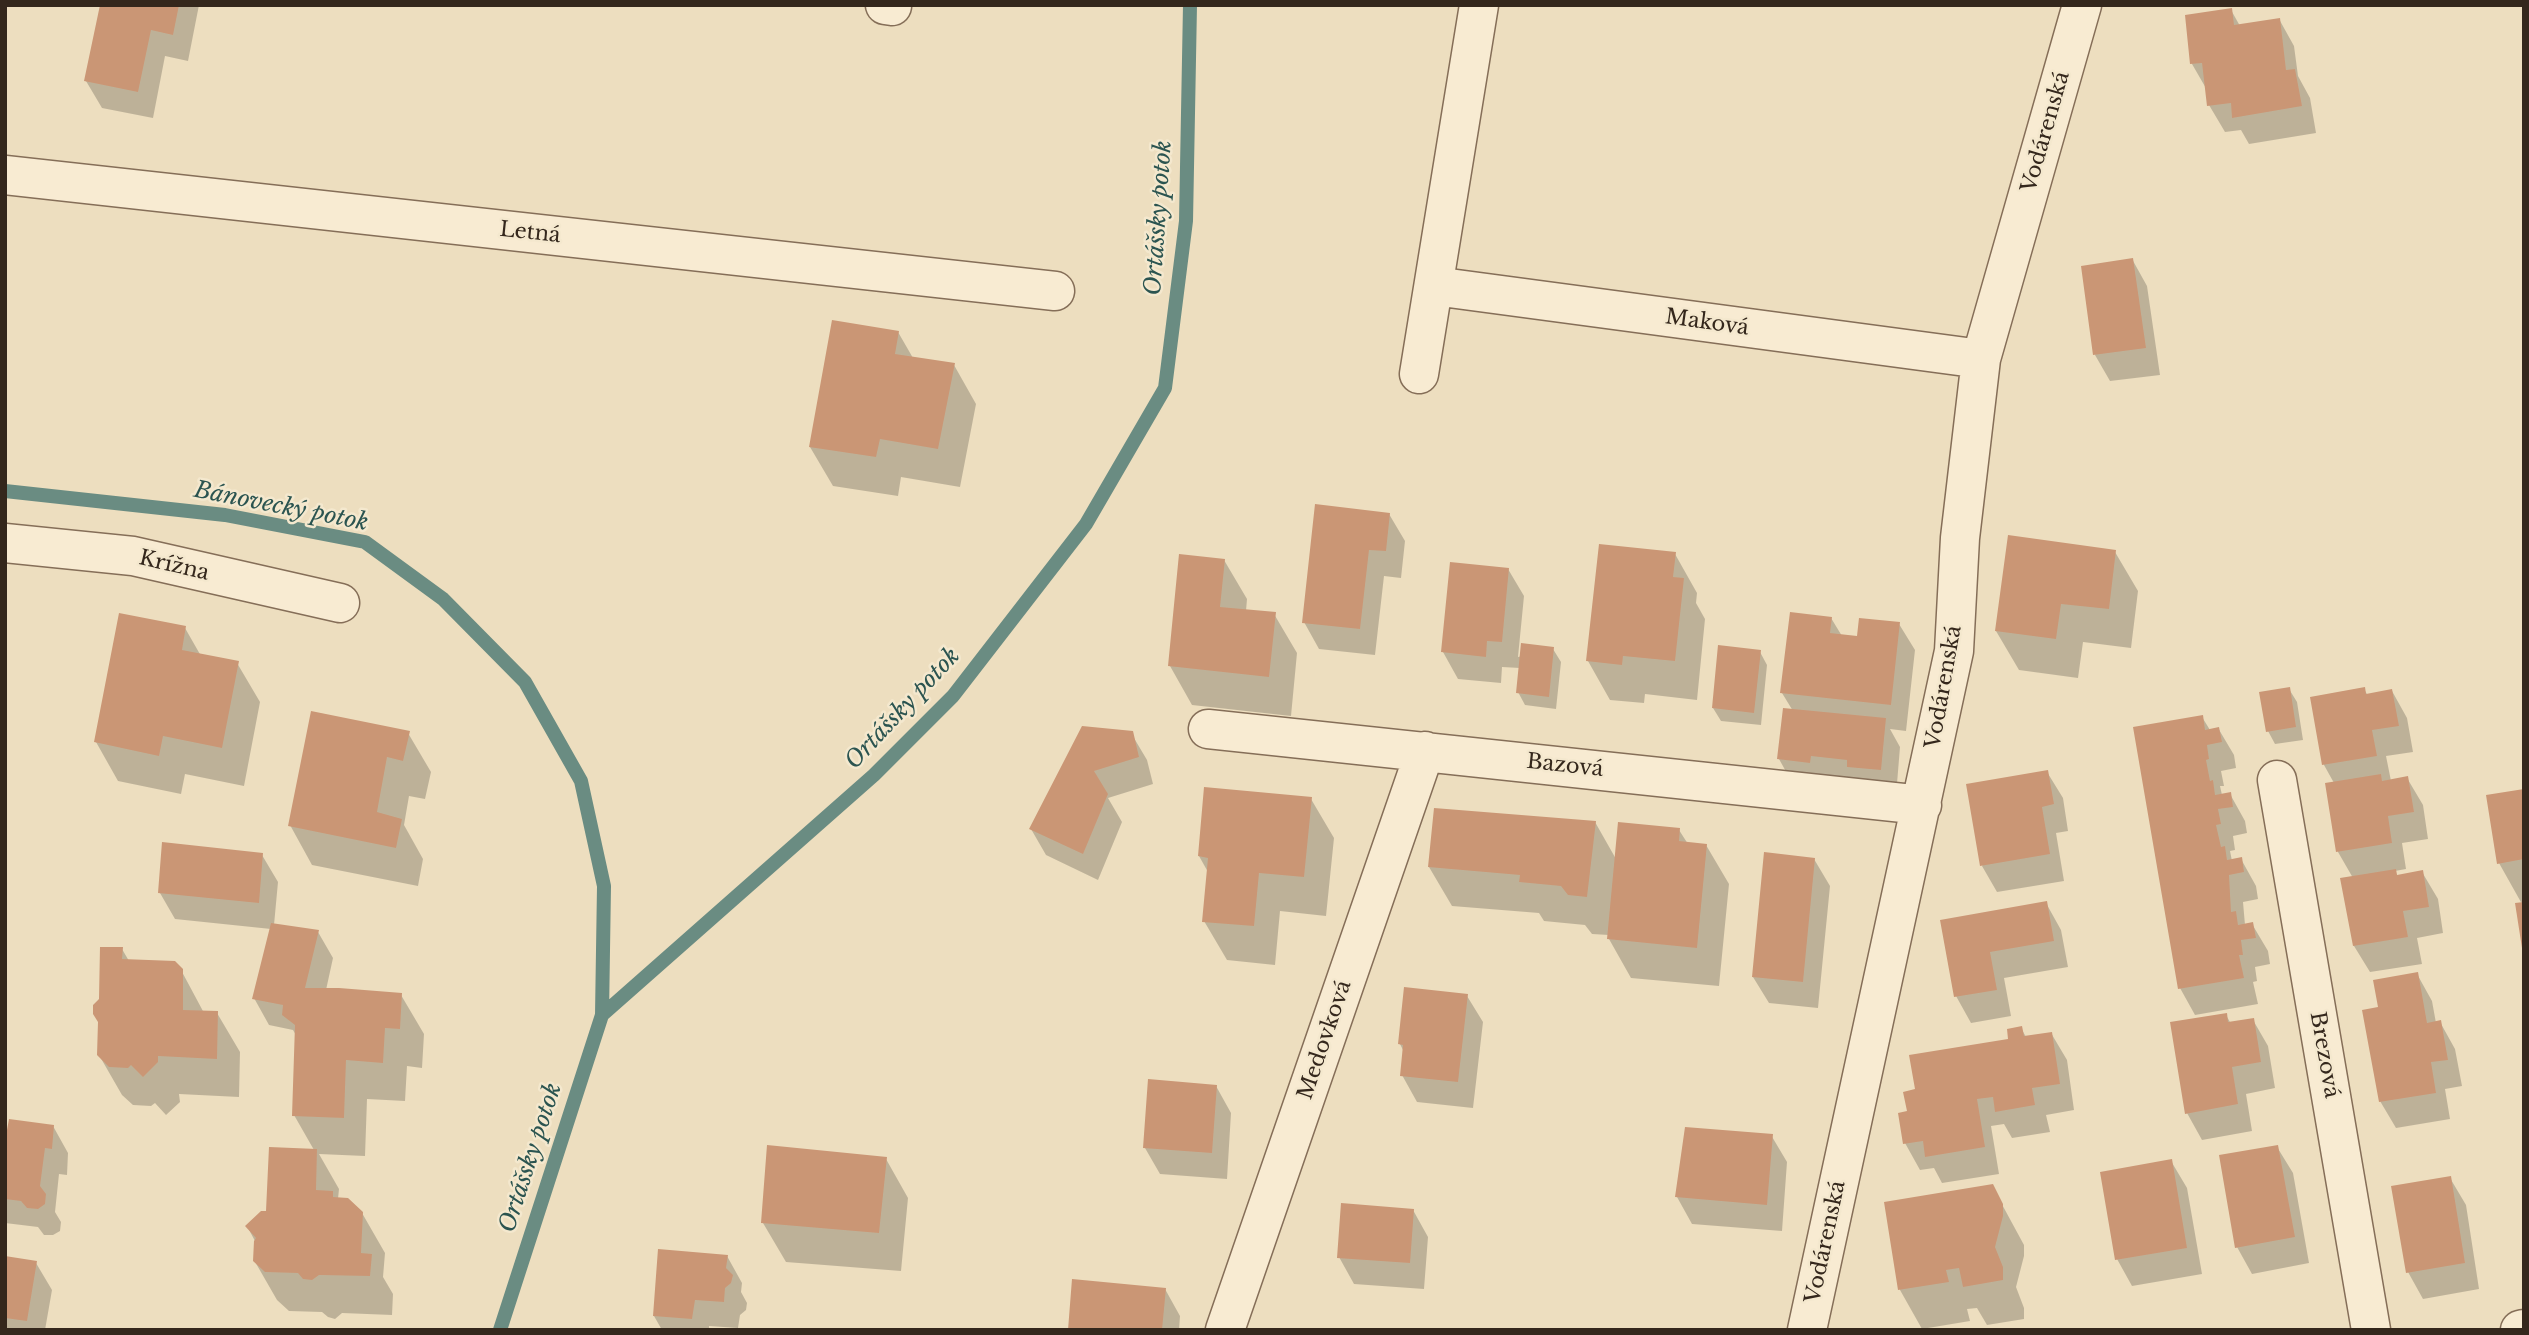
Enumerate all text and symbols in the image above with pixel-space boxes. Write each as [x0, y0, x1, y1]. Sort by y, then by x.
street label: Vodárenská [2017, 69, 2075, 195]
water label: Ortášsky potok [1140, 140, 1178, 296]
street label: Letná [498, 217, 562, 249]
street label: Maková [1664, 305, 1750, 341]
water label: Bánovecký potok [191, 477, 371, 537]
street label: Krížna [136, 546, 212, 586]
street label: Vodárenská [1921, 623, 1967, 751]
water label: Ortášsky potok [840, 643, 966, 775]
street label: Bazová [1525, 749, 1605, 783]
street label: Medovková [1293, 977, 1357, 1103]
street label: Brezová [2304, 1010, 2344, 1100]
water label: Ortášsky potok [494, 1080, 568, 1236]
street label: Vodárenská [1801, 1178, 1851, 1306]

